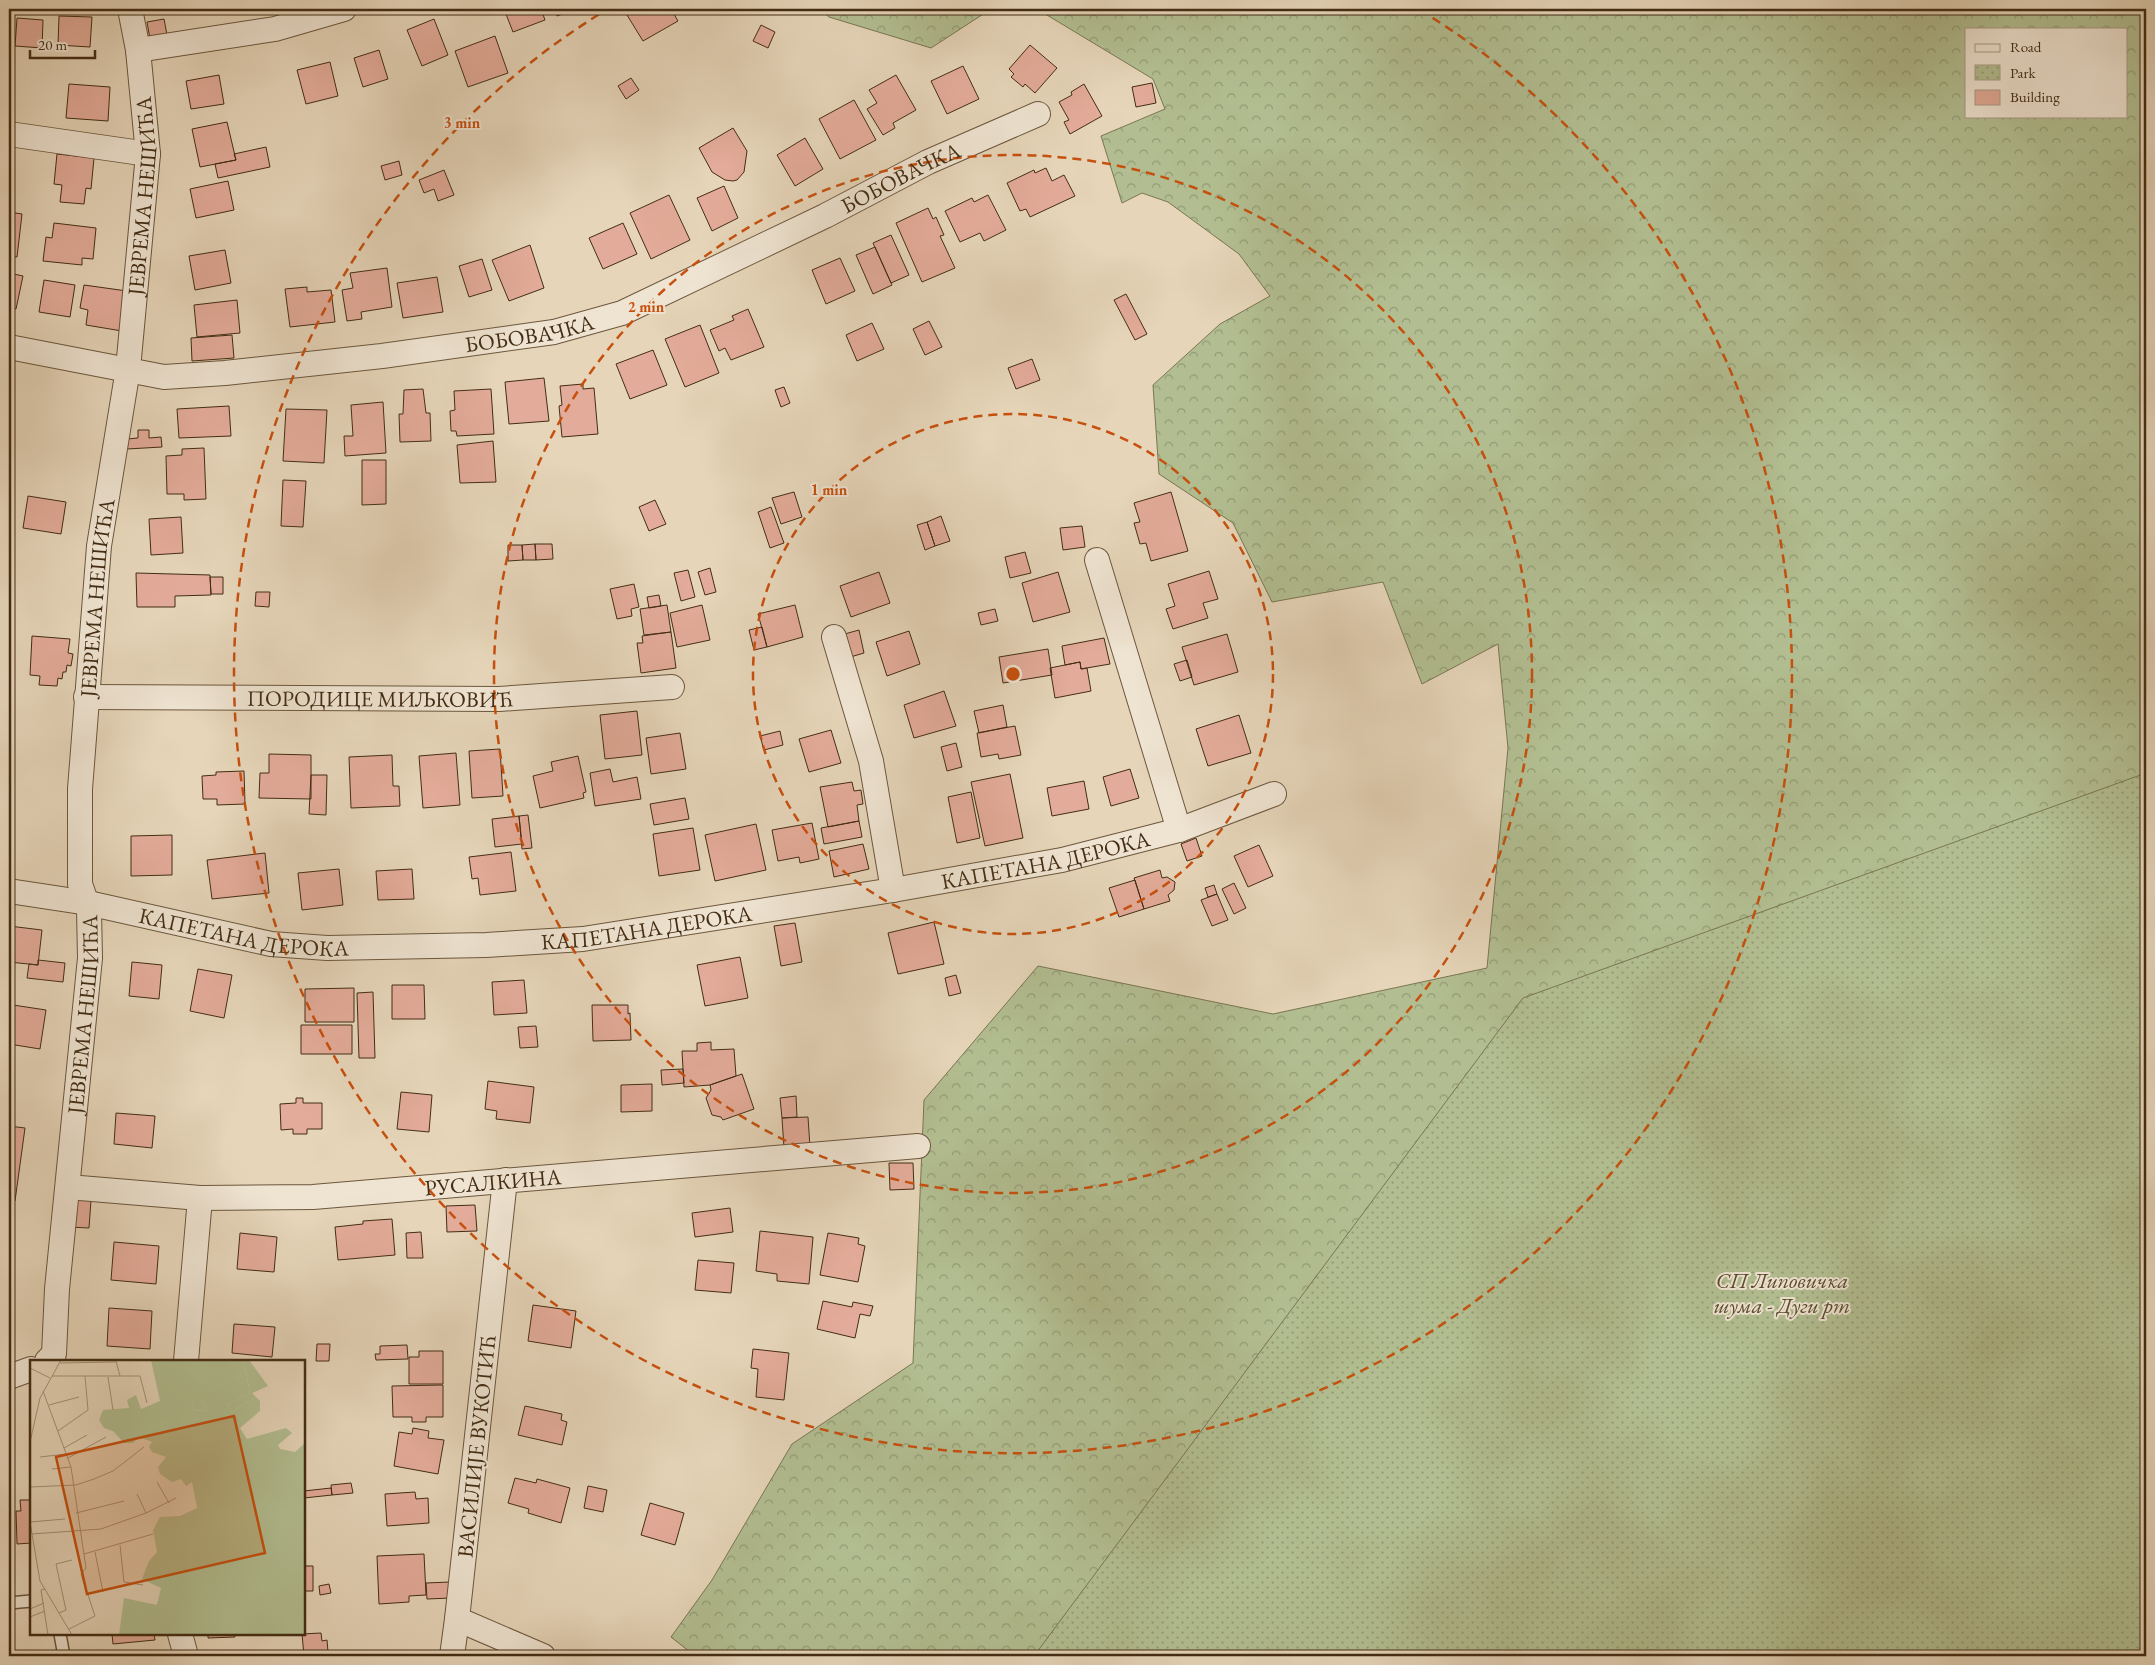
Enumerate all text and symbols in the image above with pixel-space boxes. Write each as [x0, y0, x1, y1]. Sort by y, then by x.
scale bar [30, 28, 95, 60]
legend [1965, 28, 2128, 118]
text: 20 m [38, 35, 67, 54]
text: Road [2010, 37, 2042, 56]
text: Park [2010, 63, 2037, 82]
text: Building [2010, 87, 2060, 106]
street label: ЈЕВРЕМА НЕШИЋА [121, 94, 164, 299]
text: 3 min [444, 113, 481, 132]
street label: БОБОВАЧКА [836, 135, 966, 220]
text: 2 min [628, 297, 665, 316]
street label: БОБОВАЧКА [463, 307, 598, 359]
text: 1 min [811, 480, 848, 499]
street label: ЈЕВРЕМА НЕШИЋА [73, 496, 122, 700]
centre of rings [1004, 665, 1022, 683]
street label: ПОРОДИЦЕ МИЉКОВИЋ [247, 684, 514, 714]
street label: КАПЕТАНА ДЕРОКА [939, 824, 1154, 896]
street label: КАПЕТАНА ДЕРОКА [540, 898, 755, 957]
street label: КАПЕТАНА ДЕРОКА [136, 901, 350, 963]
street label: ЈЕВРЕМА НЕШИЋА [60, 914, 105, 1117]
street label: РУСАЛКИНА [423, 1162, 563, 1203]
park label: СП Липовичка шума - Дуги рт [1714, 1266, 1850, 1320]
street label: ВАСИЛИЈЕ ВУКОТИЋ [450, 1333, 503, 1559]
inset map [30, 1360, 305, 1635]

